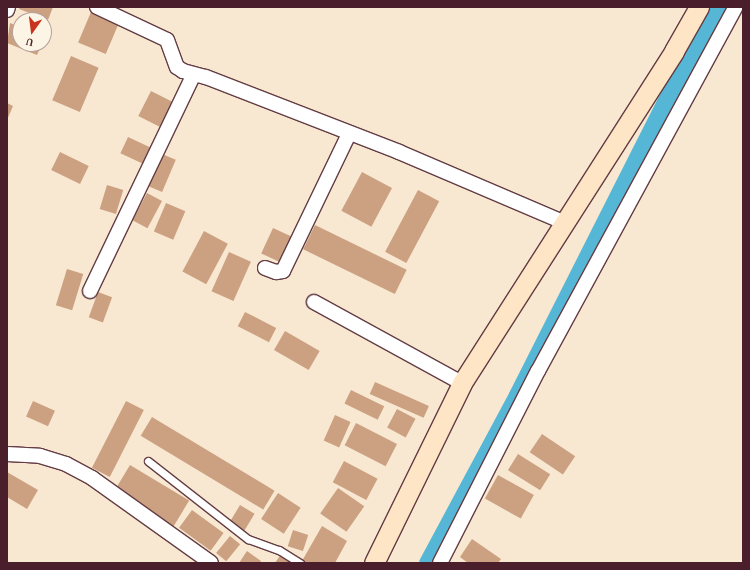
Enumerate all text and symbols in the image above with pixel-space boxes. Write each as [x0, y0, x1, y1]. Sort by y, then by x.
north arrow [12, 12, 52, 52]
text: U [24, 34, 35, 51]

